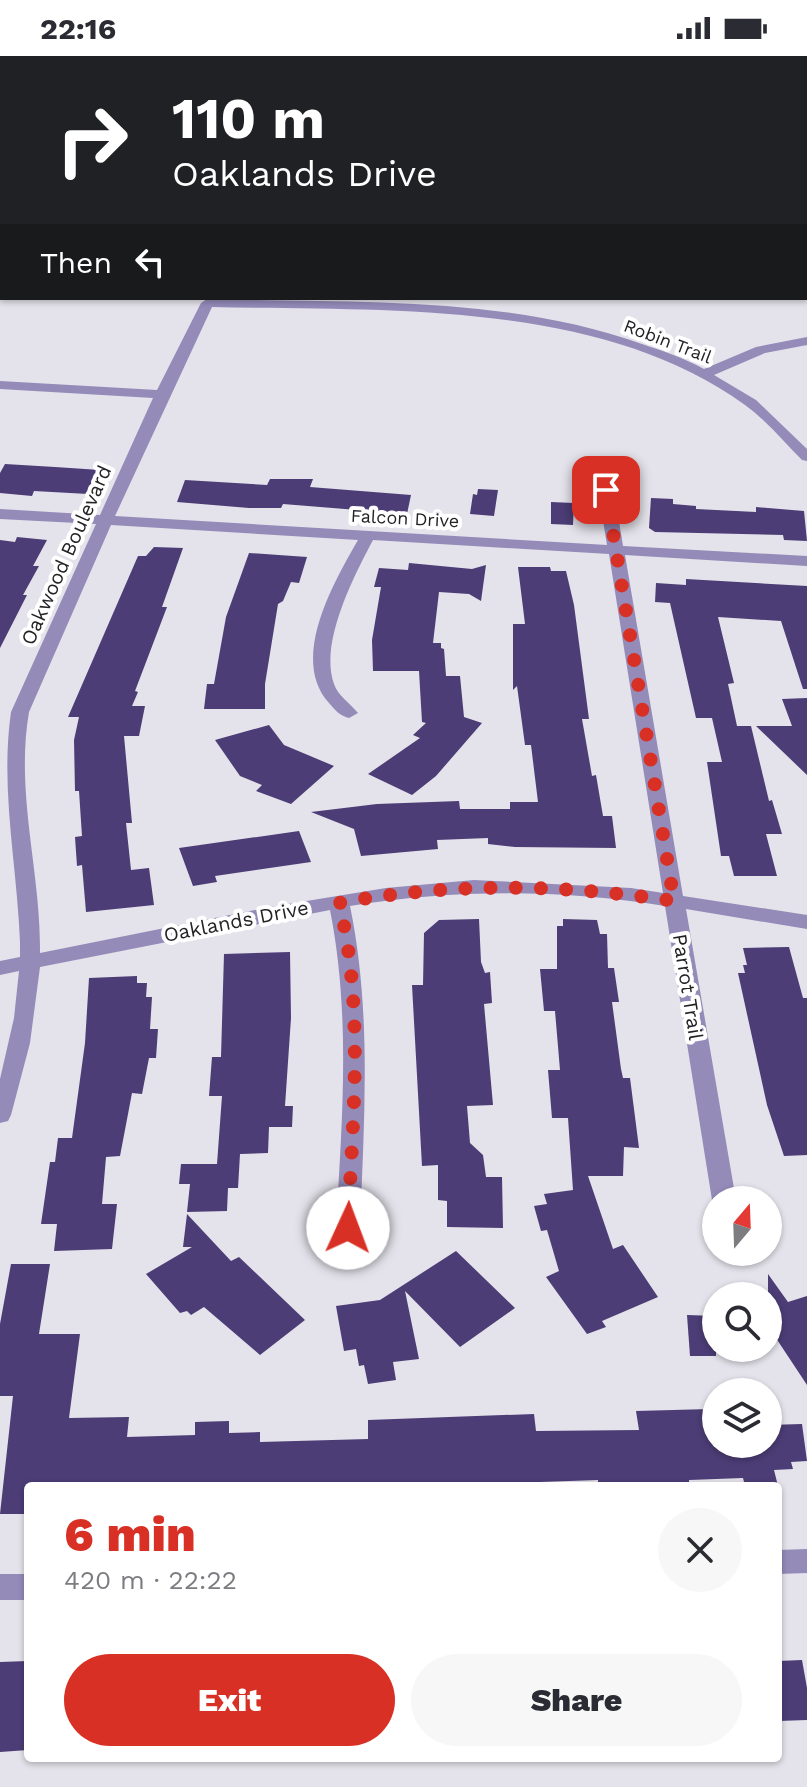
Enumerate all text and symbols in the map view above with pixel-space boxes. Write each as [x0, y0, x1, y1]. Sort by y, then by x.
text: 22:16 [40, 11, 116, 46]
text: 110 m [172, 86, 325, 152]
icon: right [40, 88, 144, 192]
text: Oaklands Drive [172, 153, 437, 195]
icon: left [128, 240, 172, 284]
text: Then [40, 245, 112, 280]
street label: Robin Trail [621, 315, 715, 368]
pin [572, 456, 640, 524]
street label: Oakwood Boulevard [16, 462, 116, 648]
icon: arrive [584, 468, 628, 512]
street label: Falcon Drive [350, 505, 460, 531]
street label: Oaklands Drive [162, 895, 310, 947]
street label: Parrot Trail [668, 932, 708, 1042]
position arrow [306, 1186, 390, 1270]
north arrow [702, 1186, 782, 1266]
map controls [702, 1186, 782, 1458]
button: search [702, 1282, 782, 1362]
button: layers [702, 1378, 782, 1458]
text: 6 min [64, 1506, 196, 1563]
button: close [658, 1508, 742, 1592]
text: 420 m · 22:22 [64, 1565, 237, 1595]
button: Exit [64, 1654, 395, 1746]
button: Share [411, 1654, 742, 1746]

